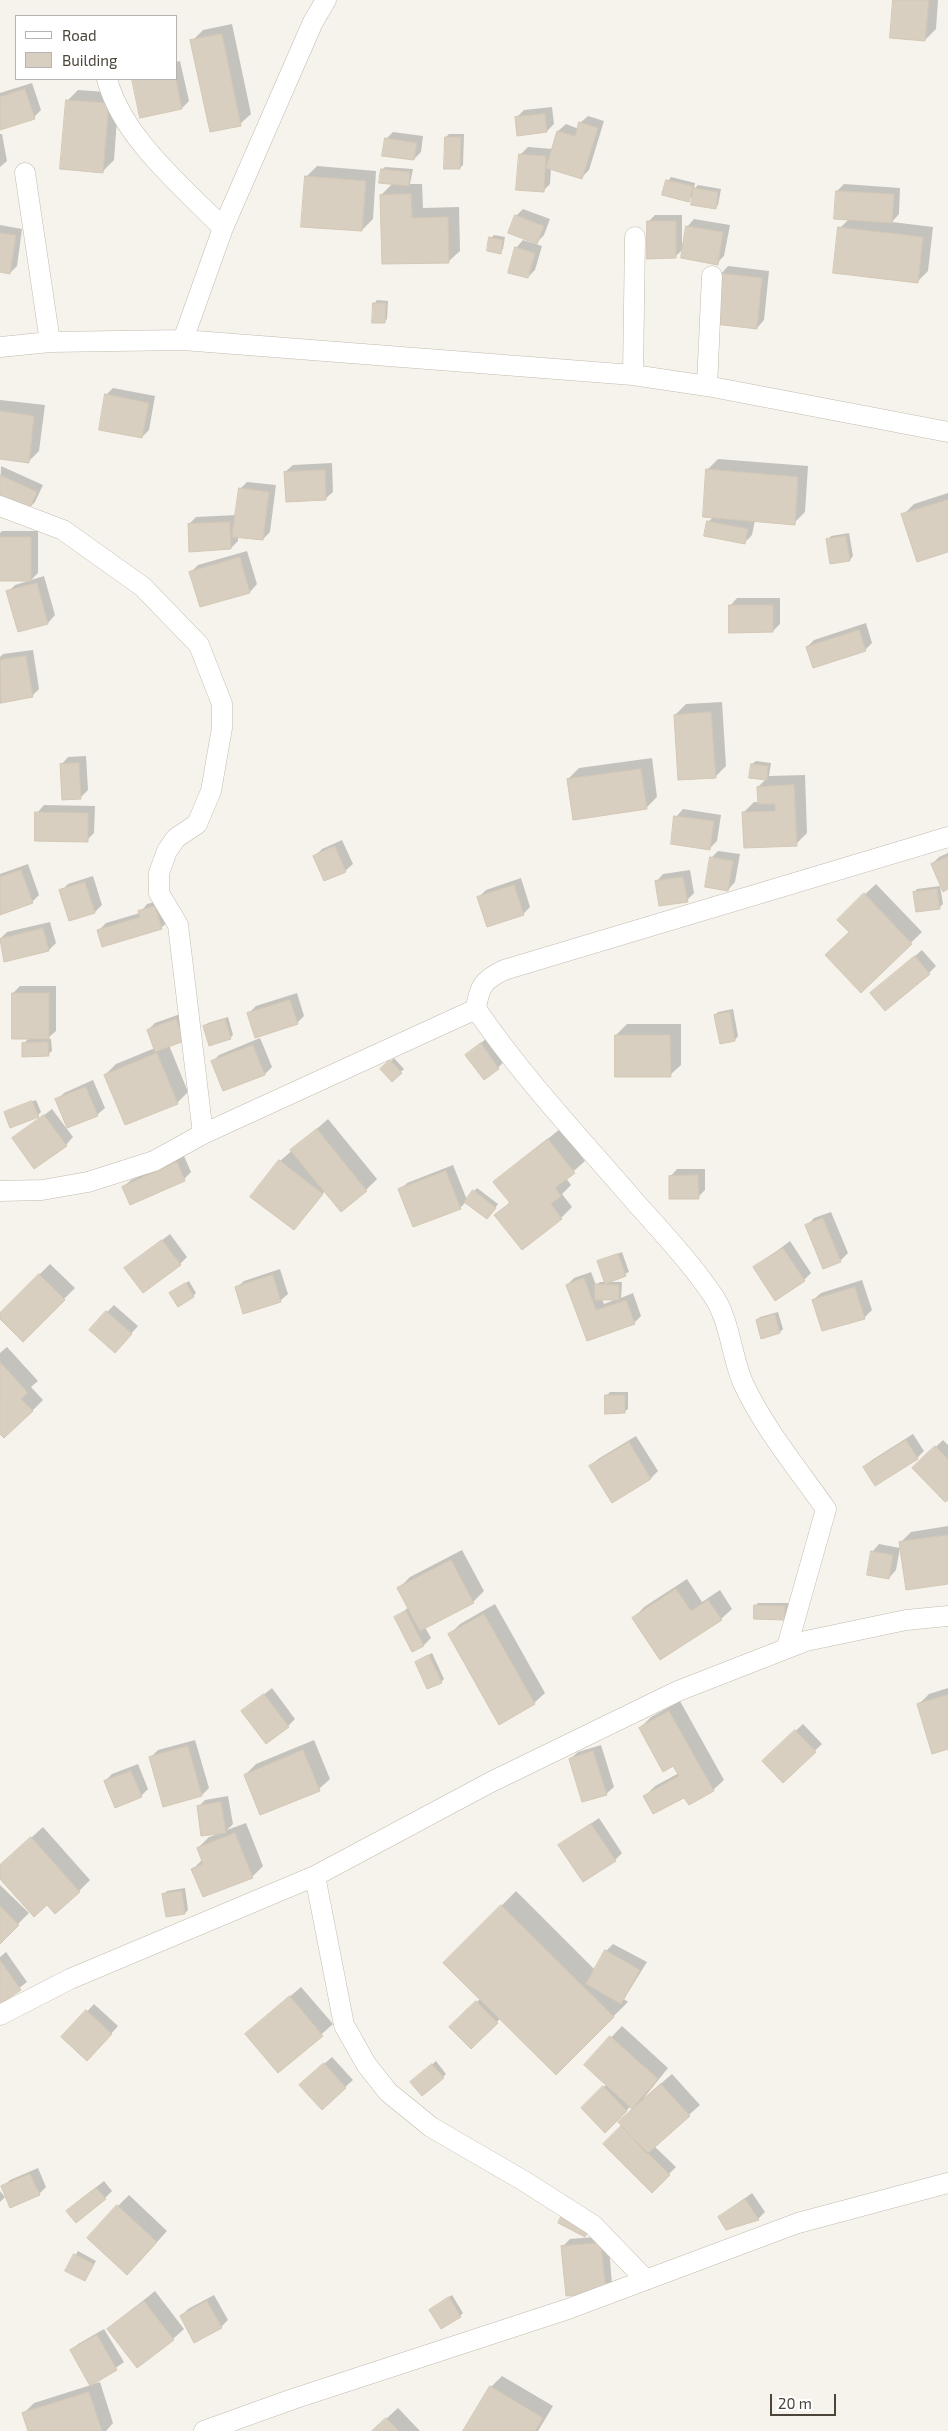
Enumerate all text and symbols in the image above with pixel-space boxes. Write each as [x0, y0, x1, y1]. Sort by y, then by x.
legend [15, 15, 178, 80]
text: Road [62, 26, 97, 44]
text: Building [62, 51, 117, 69]
scale bar [773, 2384, 839, 2416]
text: 20 m [778, 2394, 812, 2412]

